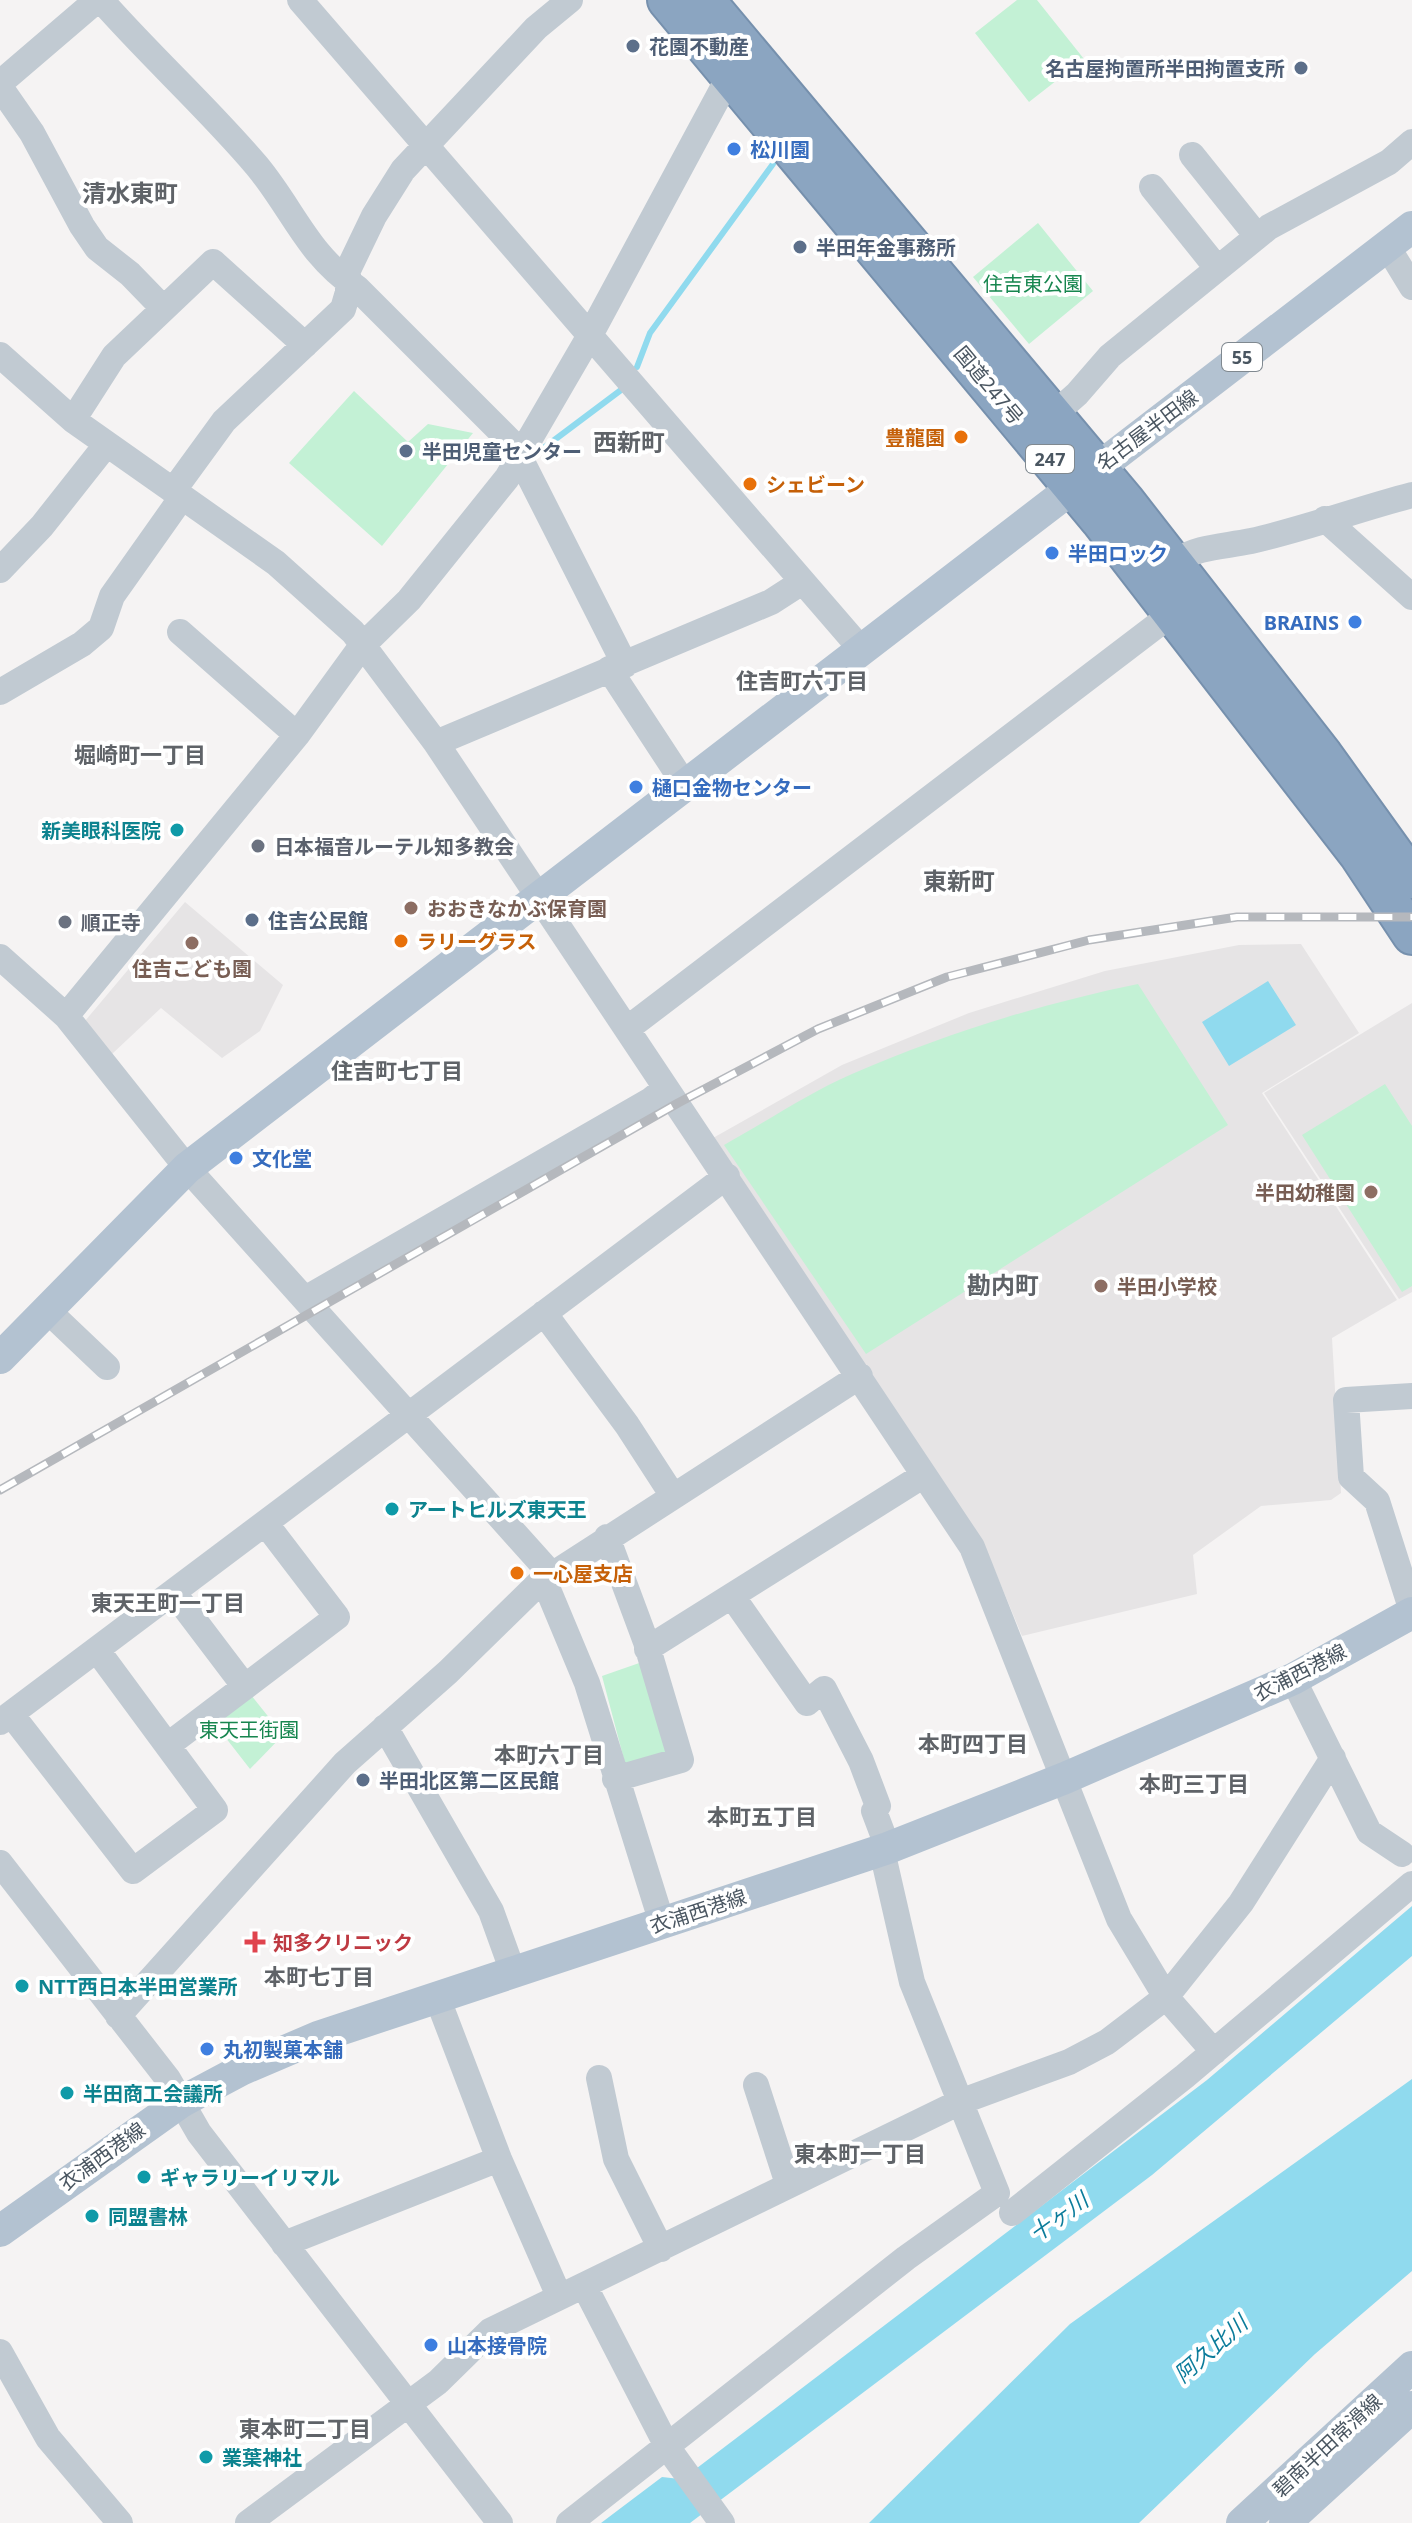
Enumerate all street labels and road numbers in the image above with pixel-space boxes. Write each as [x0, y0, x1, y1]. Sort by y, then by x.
street label: 国道247号 [948, 340, 1030, 430]
road number: 55 [1222, 343, 1262, 371]
street label: 名古屋半田線 [1091, 383, 1203, 477]
road number: 247 [1026, 445, 1074, 473]
street label: 衣浦西港線 [1249, 1637, 1351, 1707]
street label: 衣浦西港線 [646, 1883, 750, 1939]
street label: 衣浦西港線 [54, 2116, 150, 2196]
street label: 碧南半田常滑線 [1267, 2387, 1387, 2503]

